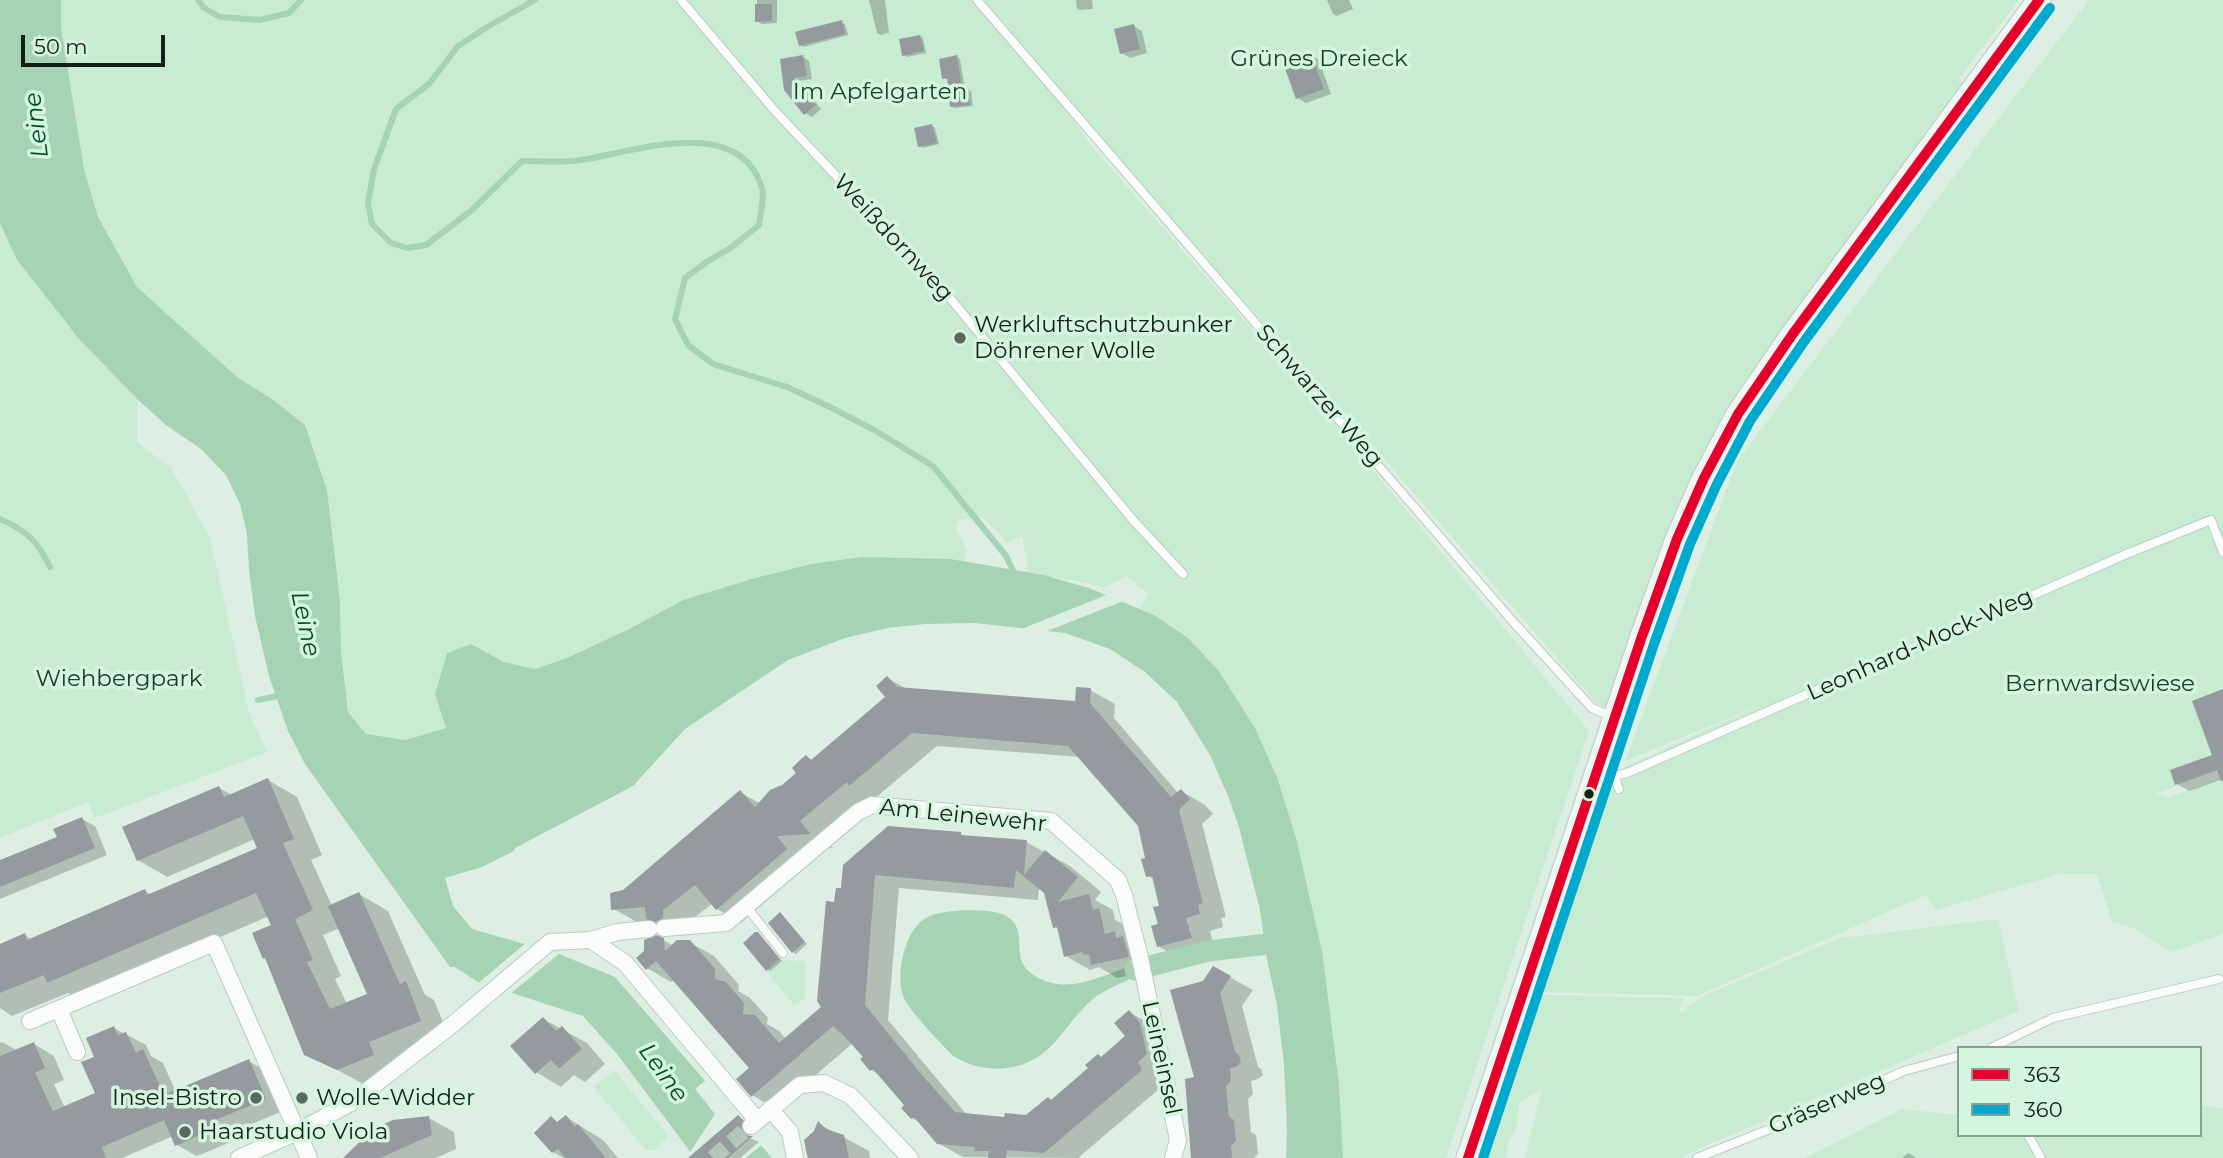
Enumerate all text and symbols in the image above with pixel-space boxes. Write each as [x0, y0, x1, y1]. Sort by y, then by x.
scale bar [24, 21, 168, 65]
text: 50 m [34, 34, 88, 59]
park label: Grünes Dreieck [1230, 45, 1408, 73]
park label: Im Apfelgarten [793, 78, 967, 106]
water label: Leine [19, 91, 55, 159]
street label: Weißdornweg [827, 169, 959, 307]
place label: Werkluftschutzbunker Döhrener Wolle [974, 311, 1233, 365]
street label: Schwarzer Weg [1250, 319, 1388, 473]
marker: Werkluftschutzbunker Döhrener Wolle [952, 330, 968, 346]
street label: Leonhard-Mock-Weg [1803, 583, 2037, 707]
water label: Leine [284, 589, 326, 659]
park label: Wiehbergpark [36, 665, 202, 693]
park label: Bernwardswiese [2005, 670, 2195, 698]
unlabelled marker [1582, 787, 1596, 801]
street label: Am Leinewehr [878, 793, 1048, 839]
street label: Leineinsel [1135, 998, 1187, 1118]
water label: Leine [632, 1038, 694, 1108]
legend [1957, 1046, 2202, 1137]
text: 363 [2024, 1062, 2060, 1087]
street label: Gräserweg [1765, 1067, 1889, 1141]
place label: Insel-Bistro [112, 1084, 242, 1112]
place label: Wolle-Widder [316, 1084, 475, 1112]
marker: Insel-Bistro [248, 1090, 264, 1106]
marker: Wolle-Widder [294, 1090, 310, 1106]
text: 360 [2024, 1097, 2063, 1122]
place label: Haarstudio Viola [199, 1118, 388, 1146]
marker: Haarstudio Viola [177, 1124, 193, 1140]

